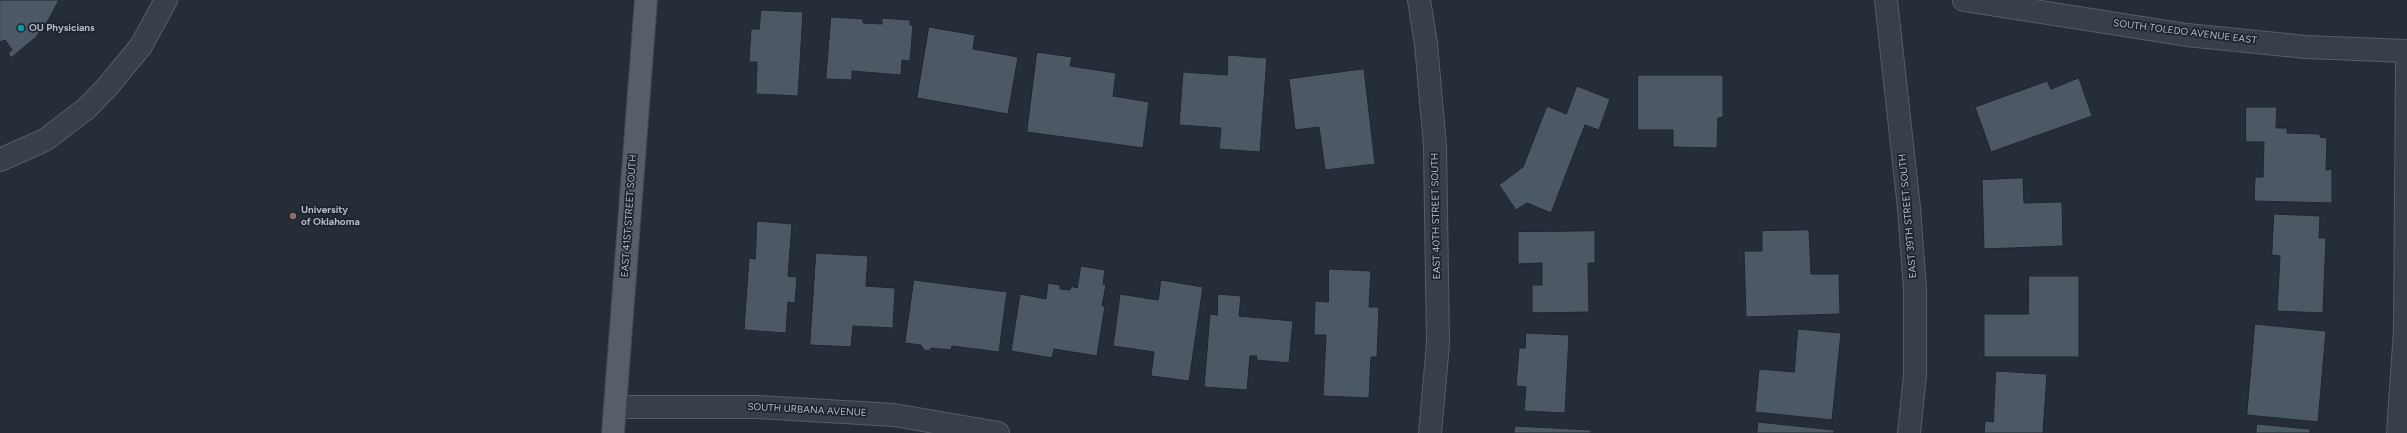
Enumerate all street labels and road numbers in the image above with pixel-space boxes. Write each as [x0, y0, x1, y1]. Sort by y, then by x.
street label: SOUTH TOLEDO AVENUE EAST [2112, 17, 2258, 47]
street label: EAST 40TH STREET SOUTH [1429, 153, 1443, 279]
street label: EAST 39TH STREET SOUTH [1897, 153, 1919, 279]
street label: EAST 41ST STREET SOUTH [619, 154, 639, 278]
street label: SOUTH URBANA AVENUE [747, 401, 867, 419]

